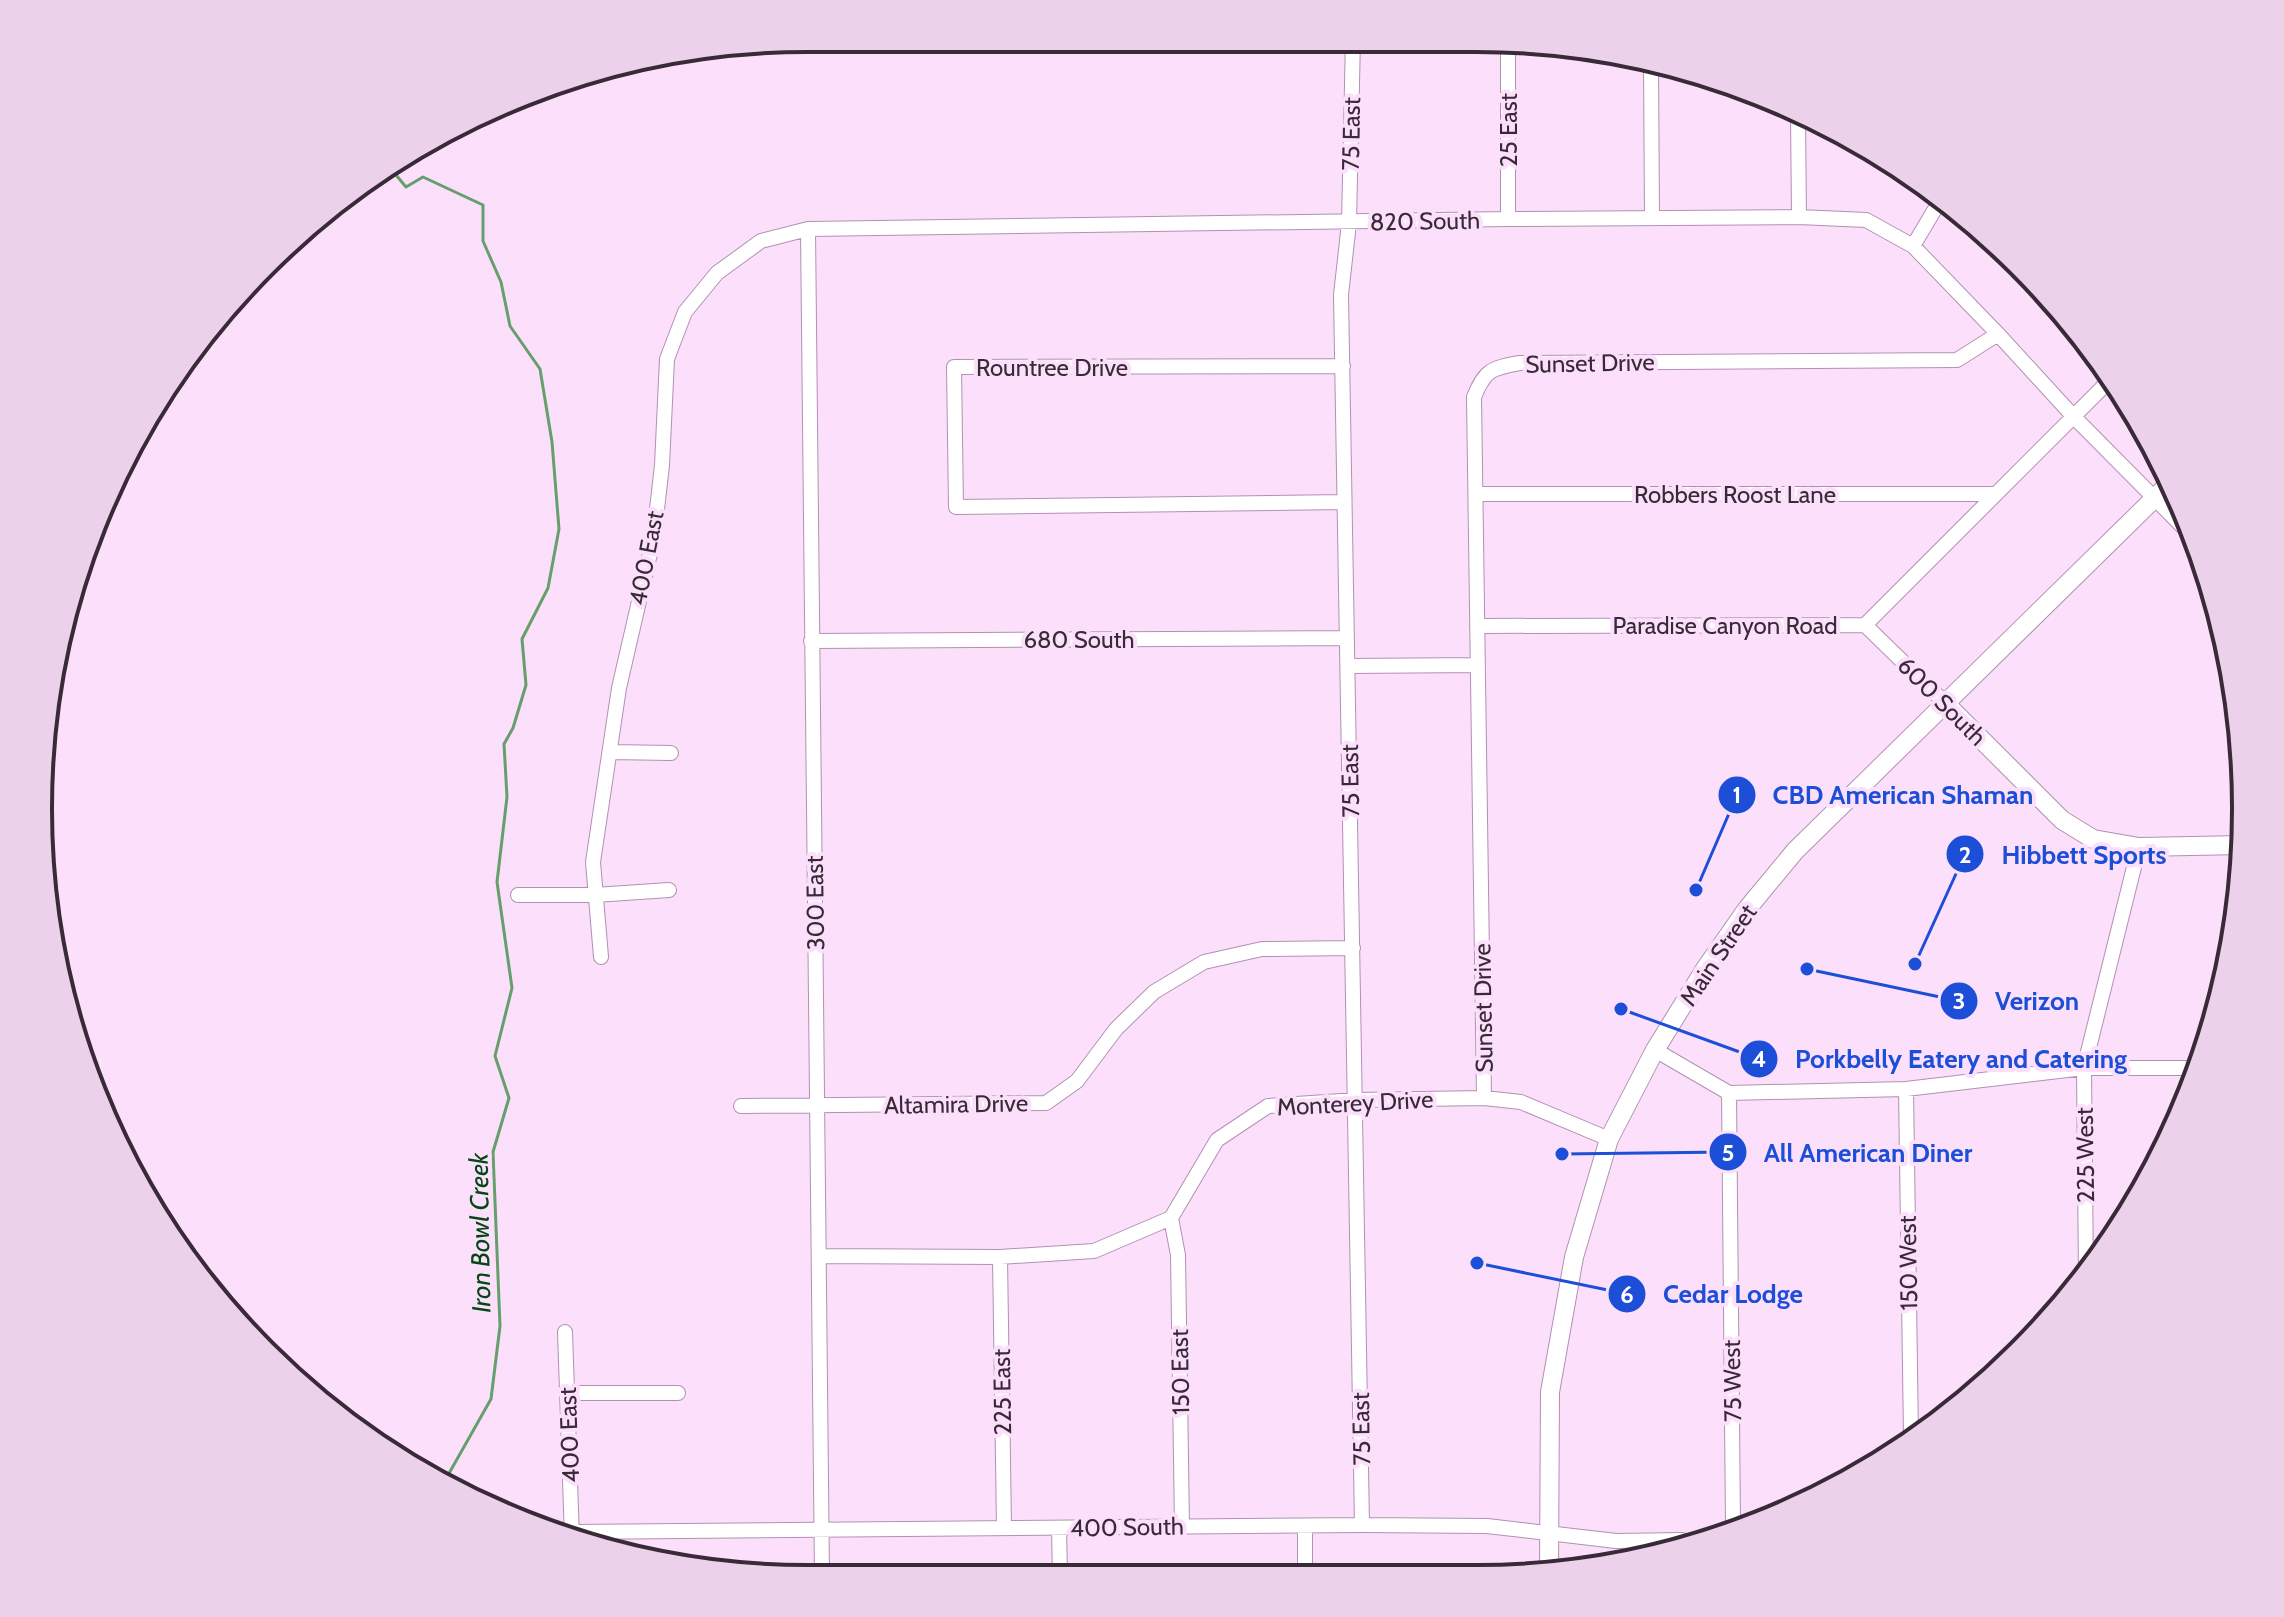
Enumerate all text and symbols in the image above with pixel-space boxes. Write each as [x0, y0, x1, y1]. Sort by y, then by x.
street label: 25 East [1494, 93, 1523, 167]
street label: 75 East [1336, 97, 1366, 171]
street label: 820 South [1370, 206, 1480, 236]
street label: Sunset Drive [1525, 347, 1655, 379]
street label: Rountree Drive [976, 353, 1128, 382]
street label: Robbers Roost Lane [1634, 480, 1836, 509]
street label: 400 East [623, 508, 669, 608]
street label: Paradise Canyon Road [1612, 611, 1838, 640]
street label: 680 South [1023, 625, 1135, 654]
street label: 600 South [1892, 651, 1992, 751]
street label: 75 East [1335, 744, 1365, 818]
callout: CBD American Shaman [1717, 770, 2050, 820]
text: CBD American Shaman [1773, 779, 2033, 811]
text: 1 [1733, 780, 1741, 809]
callout: Hibbett Sports [1945, 829, 2182, 879]
text: Hibbett Sports [2002, 839, 2166, 871]
text: 2 [1959, 840, 1971, 869]
street label: 300 East [800, 855, 830, 951]
street label: Main Street [1673, 899, 1763, 1011]
street label: Sunset Drive [1467, 943, 1499, 1073]
callout: Verizon [1939, 976, 2095, 1026]
text: Verizon [1995, 985, 2079, 1017]
text: 3 [1953, 986, 1965, 1015]
callout: Porkbelly Eatery and Catering [1739, 1034, 2143, 1084]
text: Porkbelly Eatery and Catering [1795, 1043, 2127, 1075]
text: 4 [1752, 1044, 1766, 1073]
street label: Monterey Drive [1276, 1084, 1434, 1122]
street label: Altamira Drive [884, 1088, 1028, 1120]
street label: 225 West [2070, 1107, 2100, 1203]
callout: All American Diner [1708, 1127, 1988, 1177]
text: All American Diner [1764, 1137, 1973, 1169]
text: 5 [1722, 1138, 1734, 1167]
water label: Iron Bowl Creek [463, 1152, 497, 1313]
street label: 150 West [1893, 1215, 1923, 1311]
callout: Cedar Lodge [1607, 1269, 1819, 1319]
text: Cedar Lodge [1663, 1278, 1803, 1310]
text: 6 [1620, 1280, 1634, 1309]
street label: 150 East [1165, 1329, 1195, 1415]
street label: 75 West [1717, 1339, 1747, 1423]
street label: 225 East [987, 1349, 1017, 1435]
street label: 400 East [553, 1387, 585, 1483]
street label: 75 East [1346, 1392, 1376, 1466]
street label: 400 South [1070, 1512, 1184, 1542]

